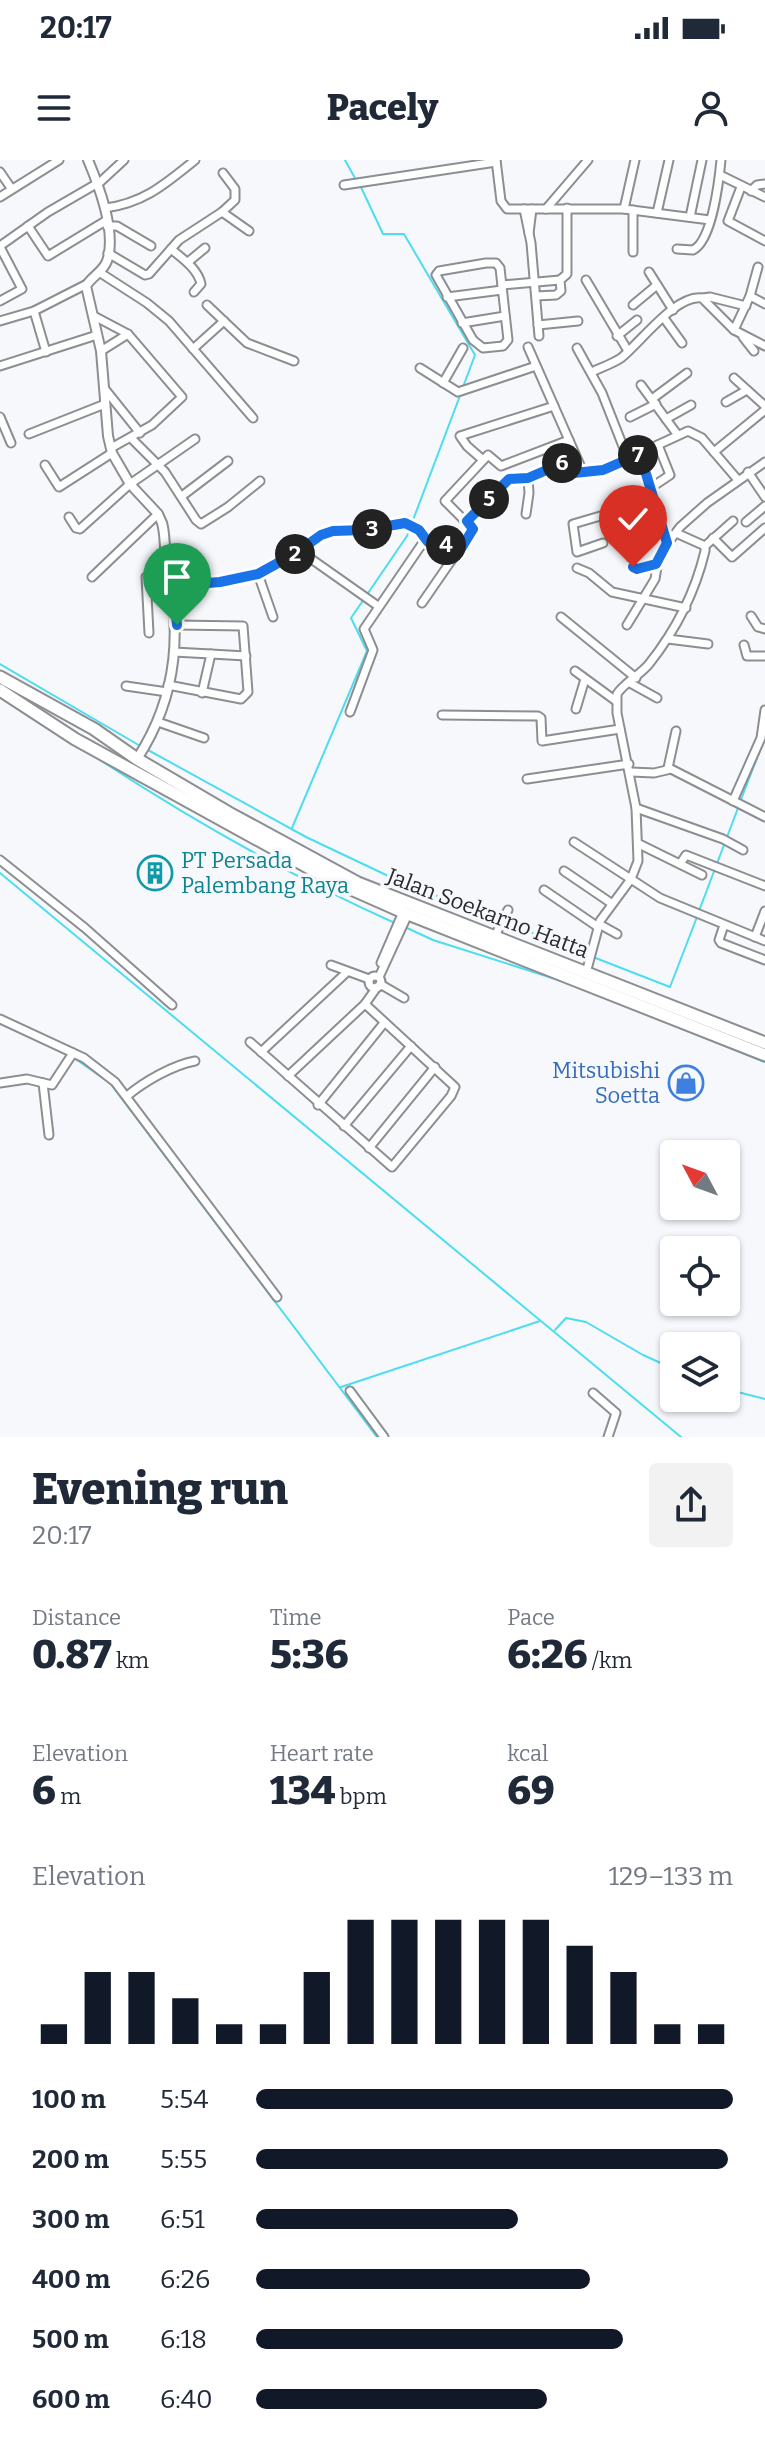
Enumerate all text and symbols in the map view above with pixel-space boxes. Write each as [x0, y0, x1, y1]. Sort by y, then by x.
text: 20:17 [40, 10, 112, 46]
icon: menu [32, 86, 76, 130]
text: Pacely [327, 86, 438, 130]
icon: person [689, 86, 733, 130]
pin: 7 [618, 435, 658, 475]
text: 7 [632, 441, 644, 468]
pin: 6 [542, 443, 582, 483]
text: 6 [555, 449, 569, 476]
pin: 5 [469, 479, 509, 519]
text: 5 [483, 485, 495, 512]
pin [599, 485, 667, 567]
icon: check [611, 497, 655, 541]
pin: 3 [352, 509, 392, 549]
text: 3 [366, 515, 378, 542]
pin: 4 [426, 525, 466, 565]
text: 4 [439, 531, 453, 558]
pin: 2 [275, 534, 315, 574]
text: 2 [289, 540, 301, 567]
pin [143, 543, 211, 625]
icon: arrive [155, 555, 199, 599]
place label: PT Persada Palembang Raya [181, 847, 349, 899]
building icon: PT Persada Palembang Raya [136, 854, 174, 892]
street label: Jalan Soekarno Hatta [382, 862, 593, 964]
place label: Mitsubishi Soetta [552, 1057, 660, 1109]
shop icon: Mitsubishi Soetta [667, 1064, 705, 1102]
north arrow [660, 1140, 740, 1220]
map controls [660, 1140, 740, 1412]
button: locate [660, 1236, 740, 1316]
button: layers [660, 1332, 740, 1412]
text: Evening run [32, 1463, 288, 1516]
button: share [649, 1463, 733, 1547]
text: 20:17 [32, 1520, 92, 1551]
text: Distance [32, 1604, 121, 1631]
text: Time [270, 1604, 322, 1631]
text: Pace [507, 1604, 555, 1631]
text: 0.87 [32, 1631, 112, 1679]
text: 5:36 [270, 1631, 348, 1679]
text: 6:26 [507, 1631, 587, 1679]
text: km [112, 1647, 149, 1674]
text: /km [587, 1647, 632, 1674]
text: Elevation [32, 1740, 128, 1767]
text: Heart rate [270, 1740, 374, 1767]
text: kcal [507, 1740, 548, 1767]
text: 6 [32, 1767, 56, 1815]
text: 134 [270, 1767, 335, 1815]
text: 69 [507, 1767, 555, 1815]
text: m [56, 1783, 81, 1810]
text: bpm [335, 1783, 387, 1810]
text: Elevation [32, 1861, 145, 1892]
text: 129–133 m [608, 1861, 733, 1892]
text: 100 m [32, 2084, 106, 2115]
text: 5:54 [160, 2084, 208, 2115]
text: 200 m [32, 2144, 109, 2175]
text: 5:55 [160, 2144, 207, 2175]
text: 300 m [32, 2204, 109, 2235]
text: 6:51 [160, 2204, 205, 2235]
text: 400 m [32, 2264, 110, 2295]
text: 6:26 [160, 2264, 210, 2295]
text: 500 m [32, 2324, 109, 2355]
text: 6:18 [160, 2324, 207, 2355]
text: 600 m [32, 2384, 110, 2415]
text: 6:40 [160, 2384, 213, 2415]

